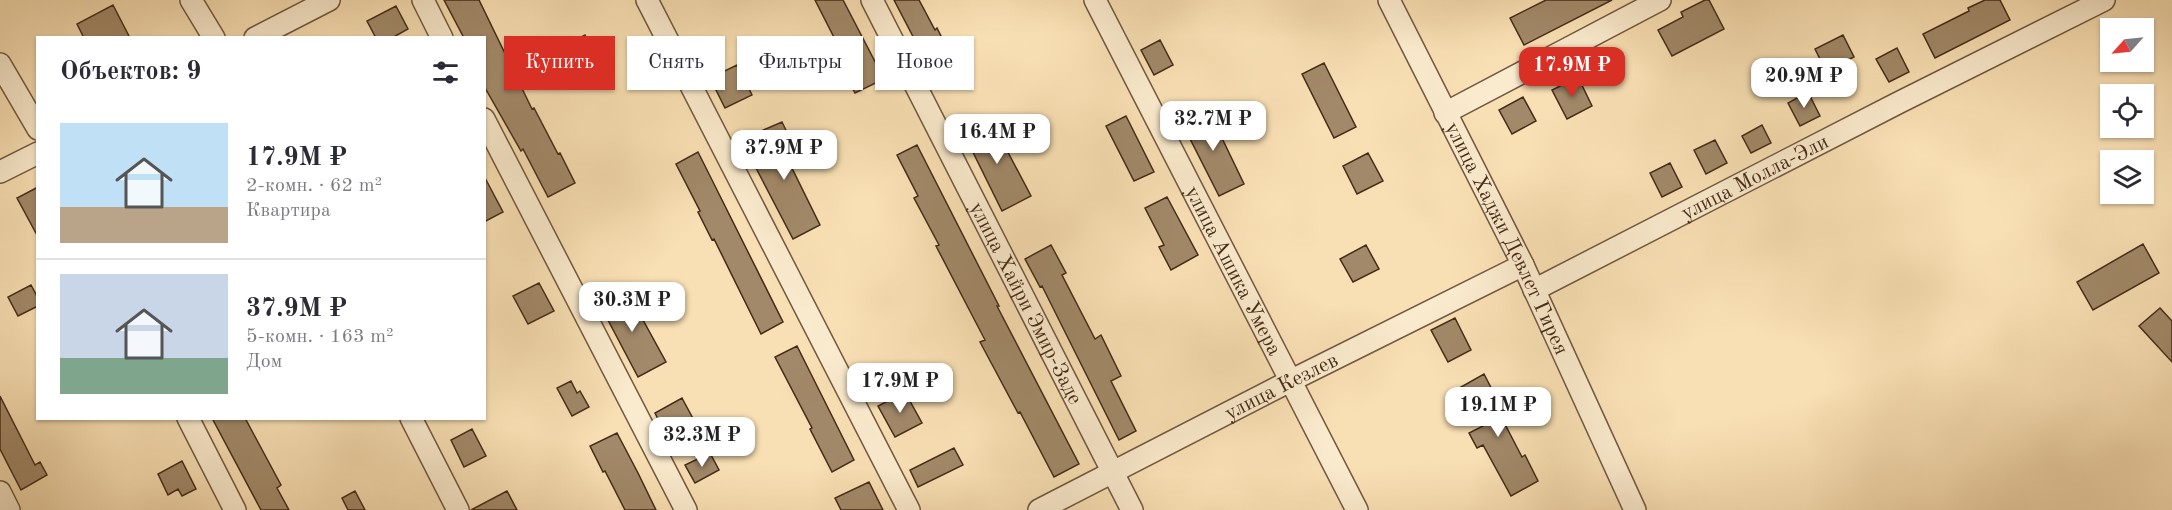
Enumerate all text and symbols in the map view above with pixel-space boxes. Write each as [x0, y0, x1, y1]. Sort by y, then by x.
north arrow [2100, 18, 2154, 72]
map controls [2100, 18, 2154, 204]
chip: Купить [504, 36, 615, 90]
chip: Снять [627, 36, 725, 90]
chip: Фильтры [737, 36, 863, 90]
chip: Новое [875, 36, 974, 90]
pin: 17.9M ₽ [1517, 47, 1627, 98]
icon: filters [429, 56, 462, 89]
text: 17.9M ₽ [1533, 56, 1611, 76]
pin: 20.9M ₽ [1749, 58, 1859, 109]
text: Объектов: 9 [60, 59, 201, 85]
text: 20.9M ₽ [1765, 67, 1843, 87]
button: locate [2100, 84, 2154, 138]
pin: 32.7M ₽ [1158, 101, 1268, 152]
text: 32.7M ₽ [1174, 110, 1252, 130]
pin: 16.4M ₽ [942, 114, 1052, 165]
street label: улица Хаджи Девлет Гирея [1441, 119, 1572, 358]
text: 16.4M ₽ [958, 123, 1036, 143]
pin: 37.9M ₽ [729, 130, 839, 181]
street label: улица Молла-Эли [1678, 132, 1832, 224]
text: 37.9M ₽ [745, 139, 823, 159]
text: 17.9M ₽ [246, 145, 347, 171]
icon: home [108, 147, 180, 219]
button: layers [2100, 150, 2154, 204]
text: 2-комн. · 62 m² [246, 176, 382, 196]
street label: улица Ашика Умера [1180, 183, 1285, 359]
street label: улица Хайри Эмир-Заде [965, 199, 1085, 408]
text: Квартира [246, 201, 331, 221]
pin: 30.3M ₽ [577, 282, 687, 333]
text: 30.3M ₽ [593, 291, 671, 311]
text: 37.9M ₽ [246, 296, 347, 322]
icon: home [108, 298, 180, 370]
text: 5-комн. · 163 m² [246, 327, 394, 347]
street label: улица Кезлев [1222, 350, 1342, 425]
text: Дом [246, 352, 282, 372]
pin: 17.9M ₽ [845, 363, 955, 414]
text: 17.9M ₽ [861, 372, 939, 392]
pin: 19.1M ₽ [1443, 387, 1553, 438]
text: 19.1M ₽ [1459, 396, 1537, 416]
pin: 32.3M ₽ [647, 417, 757, 468]
text: 32.3M ₽ [663, 426, 741, 446]

